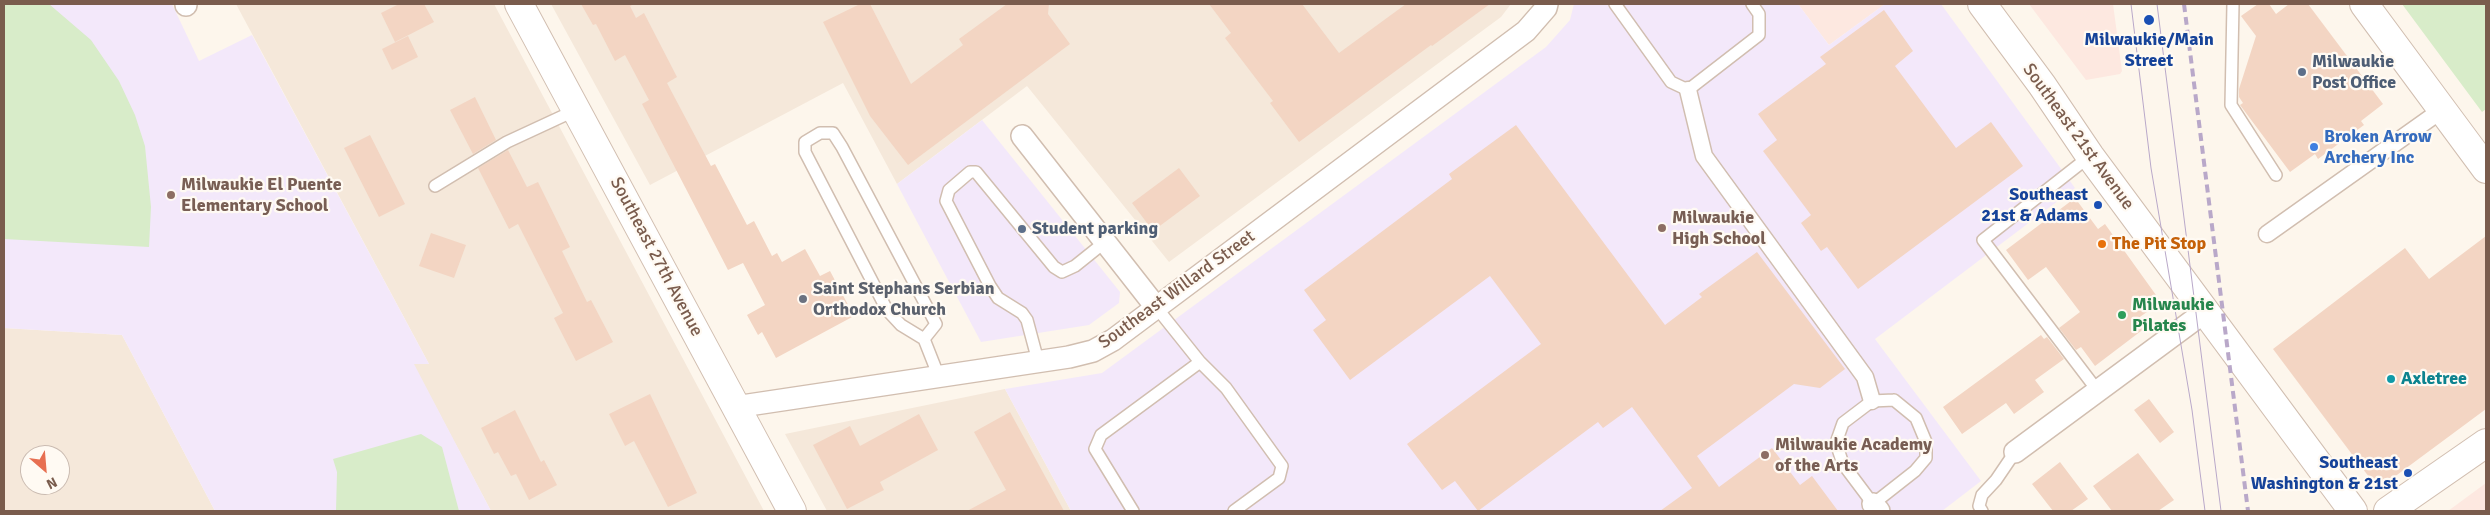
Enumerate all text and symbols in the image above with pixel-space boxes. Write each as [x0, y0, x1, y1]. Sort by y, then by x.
marker: Milwaukie/Main Street [2142, 13, 2156, 27]
place label: Milwaukie/Main Street [2084, 29, 2214, 72]
place label: Milwaukie Post Office [2312, 51, 2396, 94]
street label: Southeast 21st Avenue [2018, 60, 2138, 214]
marker: Milwaukie Post Office [2296, 66, 2308, 78]
place label: Broken Arrow Archery Inc [2324, 126, 2432, 168]
marker: Broken Arrow Archery Inc [2308, 141, 2320, 153]
place label: Milwaukie El Puente Elementary School [181, 174, 342, 216]
street label: Southeast 27th Avenue [605, 174, 707, 340]
place label: Southeast 21st & Adams [1981, 184, 2088, 226]
marker: Milwaukie El Puente Elementary School [165, 189, 177, 201]
marker: Southeast 21st & Adams [2092, 199, 2104, 211]
place label: Milwaukie High School [1672, 207, 1766, 250]
place label: Student parking [1032, 218, 1158, 240]
marker: Milwaukie High School [1656, 222, 1668, 234]
marker: Student parking [1016, 223, 1028, 235]
street label: Southeast Willard Street [1095, 226, 1259, 354]
place label: The Pit Stop [2112, 233, 2206, 255]
marker: The Pit Stop [2096, 238, 2108, 250]
place label: Saint Stephans Serbian Orthodox Church [813, 278, 994, 320]
marker: Saint Stephans Serbian Orthodox Church [797, 293, 809, 305]
place label: Milwaukie Pilates [2132, 294, 2214, 336]
marker: Milwaukie Pilates [2116, 309, 2128, 321]
place label: Axletree [2401, 368, 2467, 390]
marker: Axletree [2385, 373, 2397, 385]
place label: Milwaukie Academy of the Arts [1775, 434, 1932, 476]
north arrow [20, 445, 70, 495]
marker: Milwaukie Academy of the Arts [1759, 449, 1771, 461]
place label: Southeast Washington & 21st [2251, 452, 2398, 494]
marker: Southeast Washington & 21st [2402, 467, 2414, 479]
text: N [43, 473, 60, 493]

